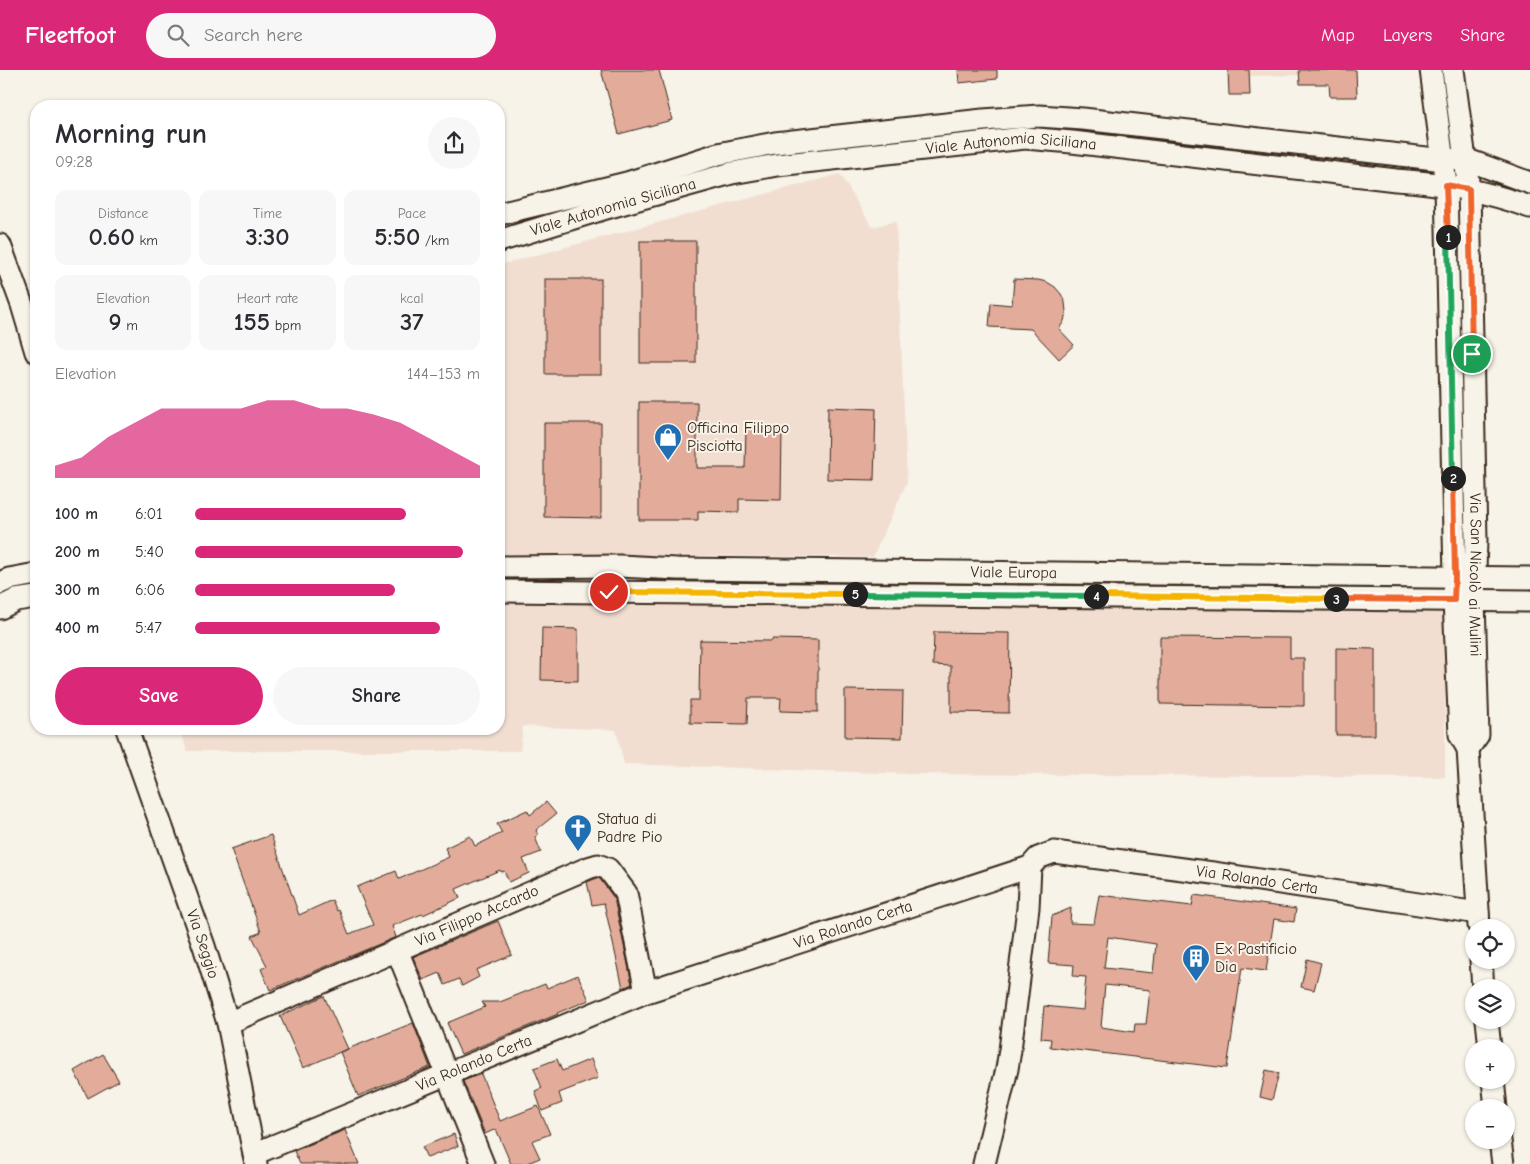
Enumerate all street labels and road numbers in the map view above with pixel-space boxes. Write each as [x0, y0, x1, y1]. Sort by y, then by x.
street label: Viale Autonomia Siciliana [925, 129, 1098, 158]
street label: Viale Autonomia Siciliana [528, 175, 698, 240]
street label: Via San Nicolò ai Mulini [1465, 493, 1485, 657]
street label: Viale Europa [971, 563, 1057, 582]
street label: Via Rolando Certa [1195, 862, 1319, 898]
street label: Via Filippo Accardo [412, 881, 541, 950]
street label: Via Rolando Certa [792, 897, 915, 952]
street label: Via Seggio [183, 907, 223, 981]
street label: Via Rolando Certa [414, 1031, 534, 1095]

